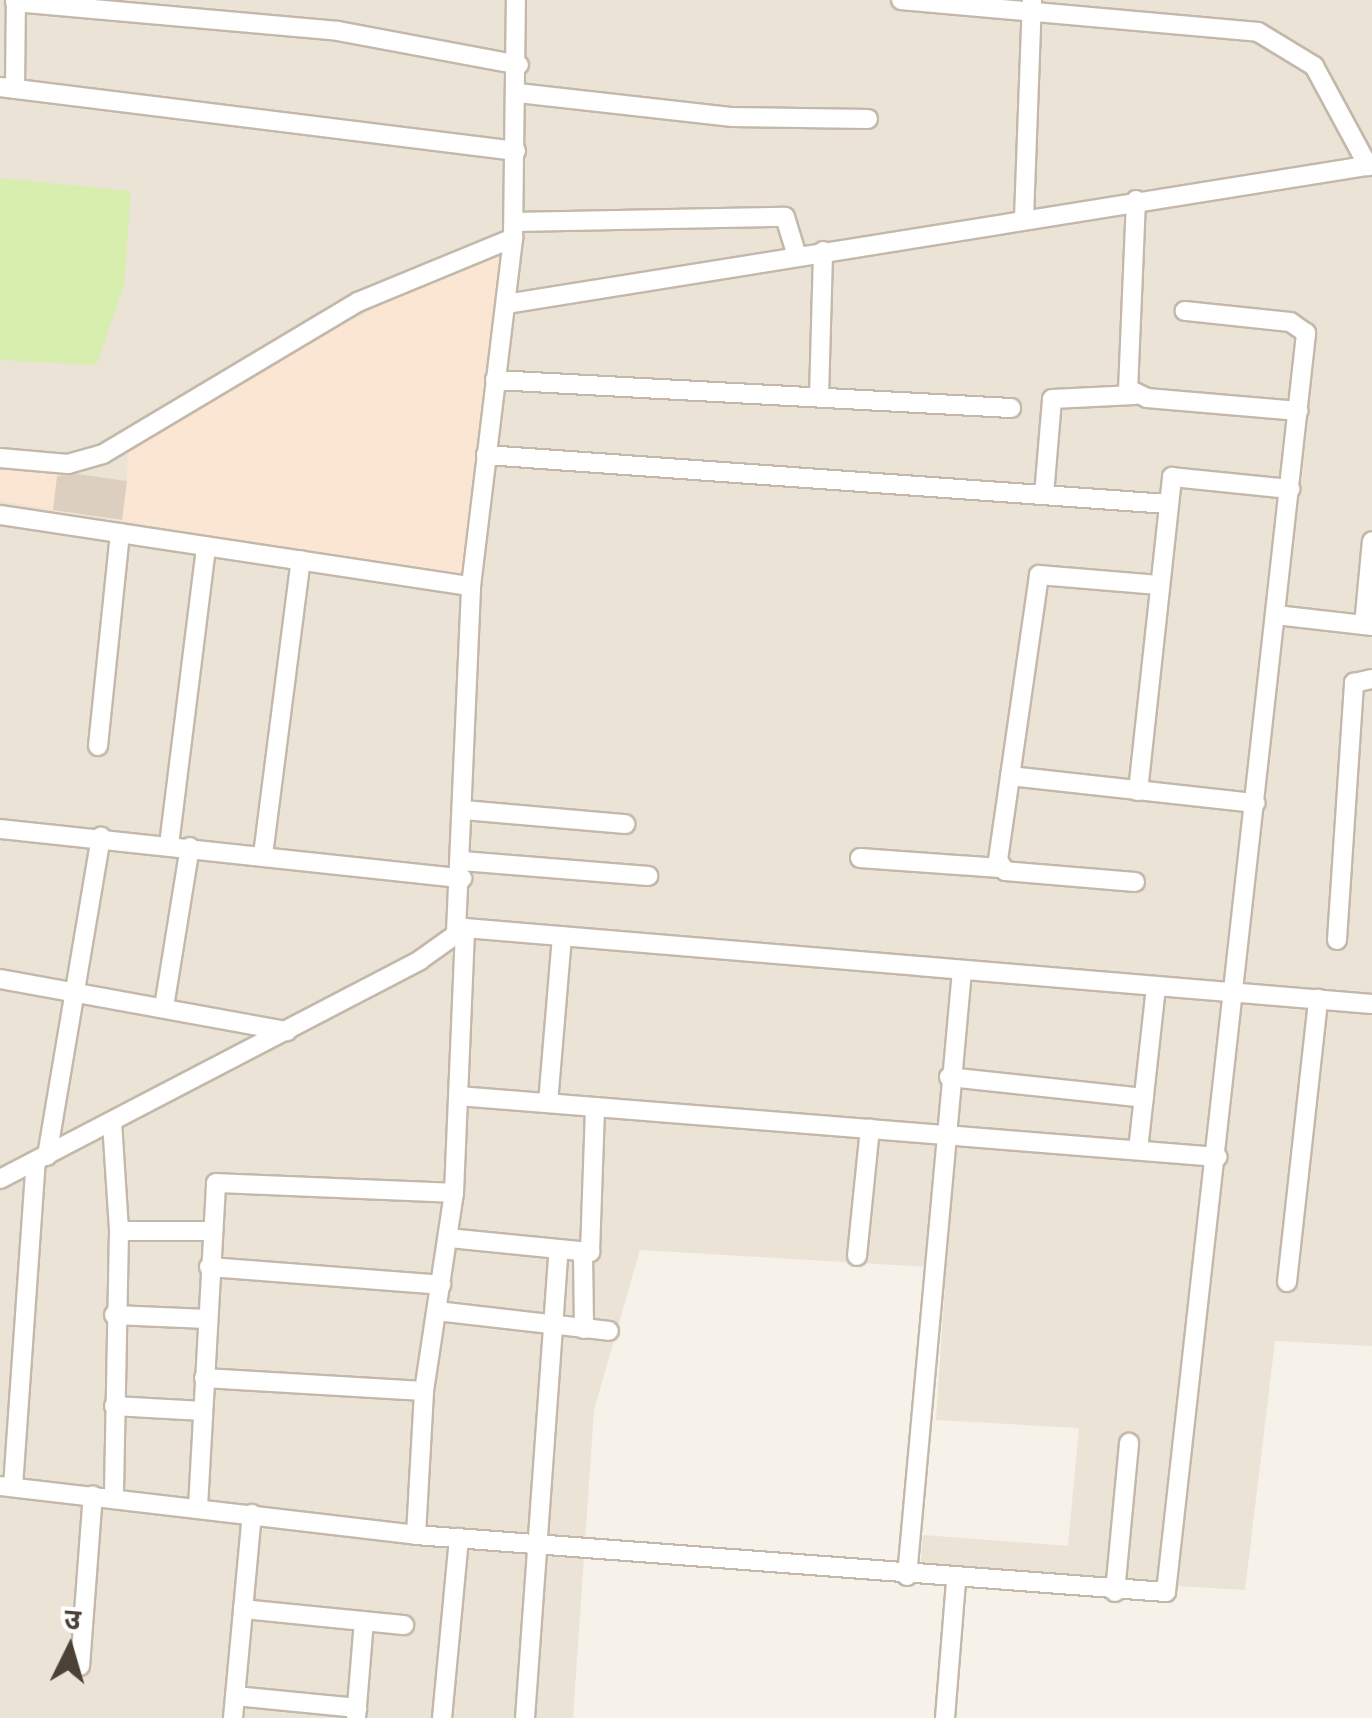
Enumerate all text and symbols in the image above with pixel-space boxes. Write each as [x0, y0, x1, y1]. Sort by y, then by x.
north arrow [20, 1598, 120, 1698]
text: उ [63, 1598, 82, 1638]

